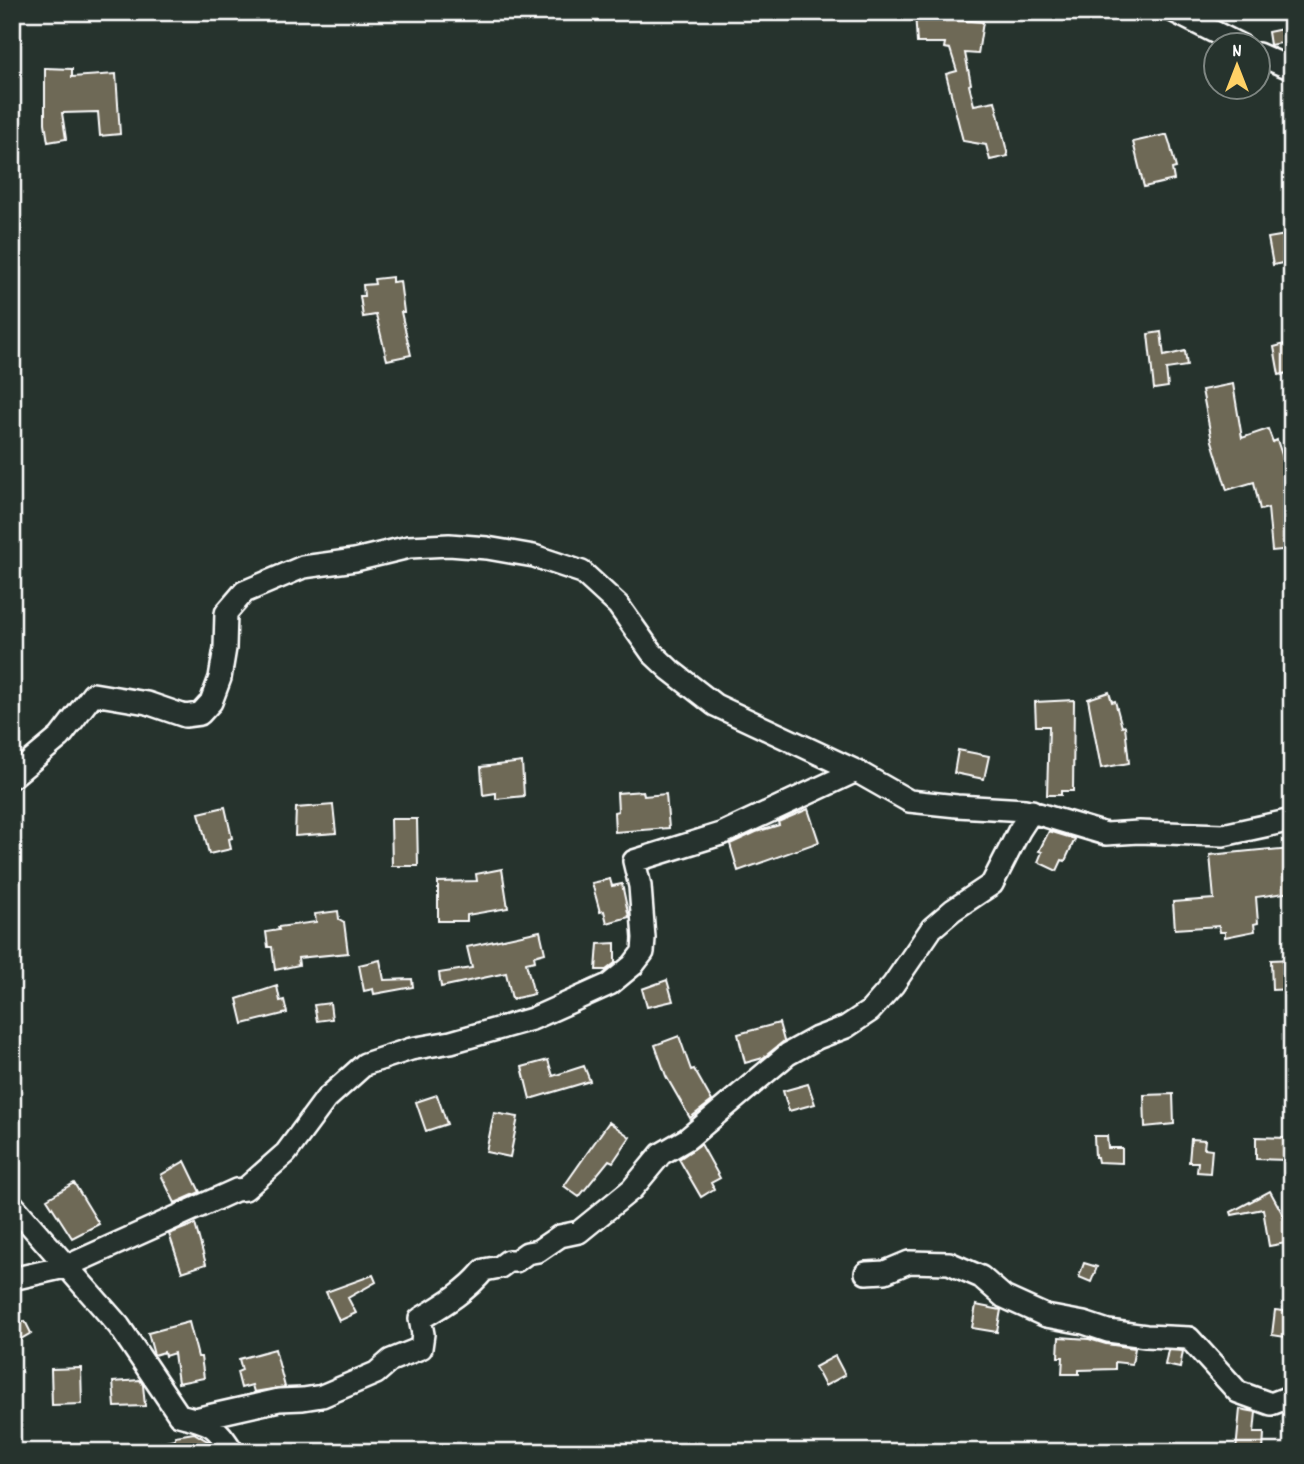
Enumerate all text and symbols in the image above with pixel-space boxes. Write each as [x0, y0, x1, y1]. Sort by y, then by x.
north arrow [1202, 32, 1272, 102]
text: N [1232, 39, 1242, 66]

